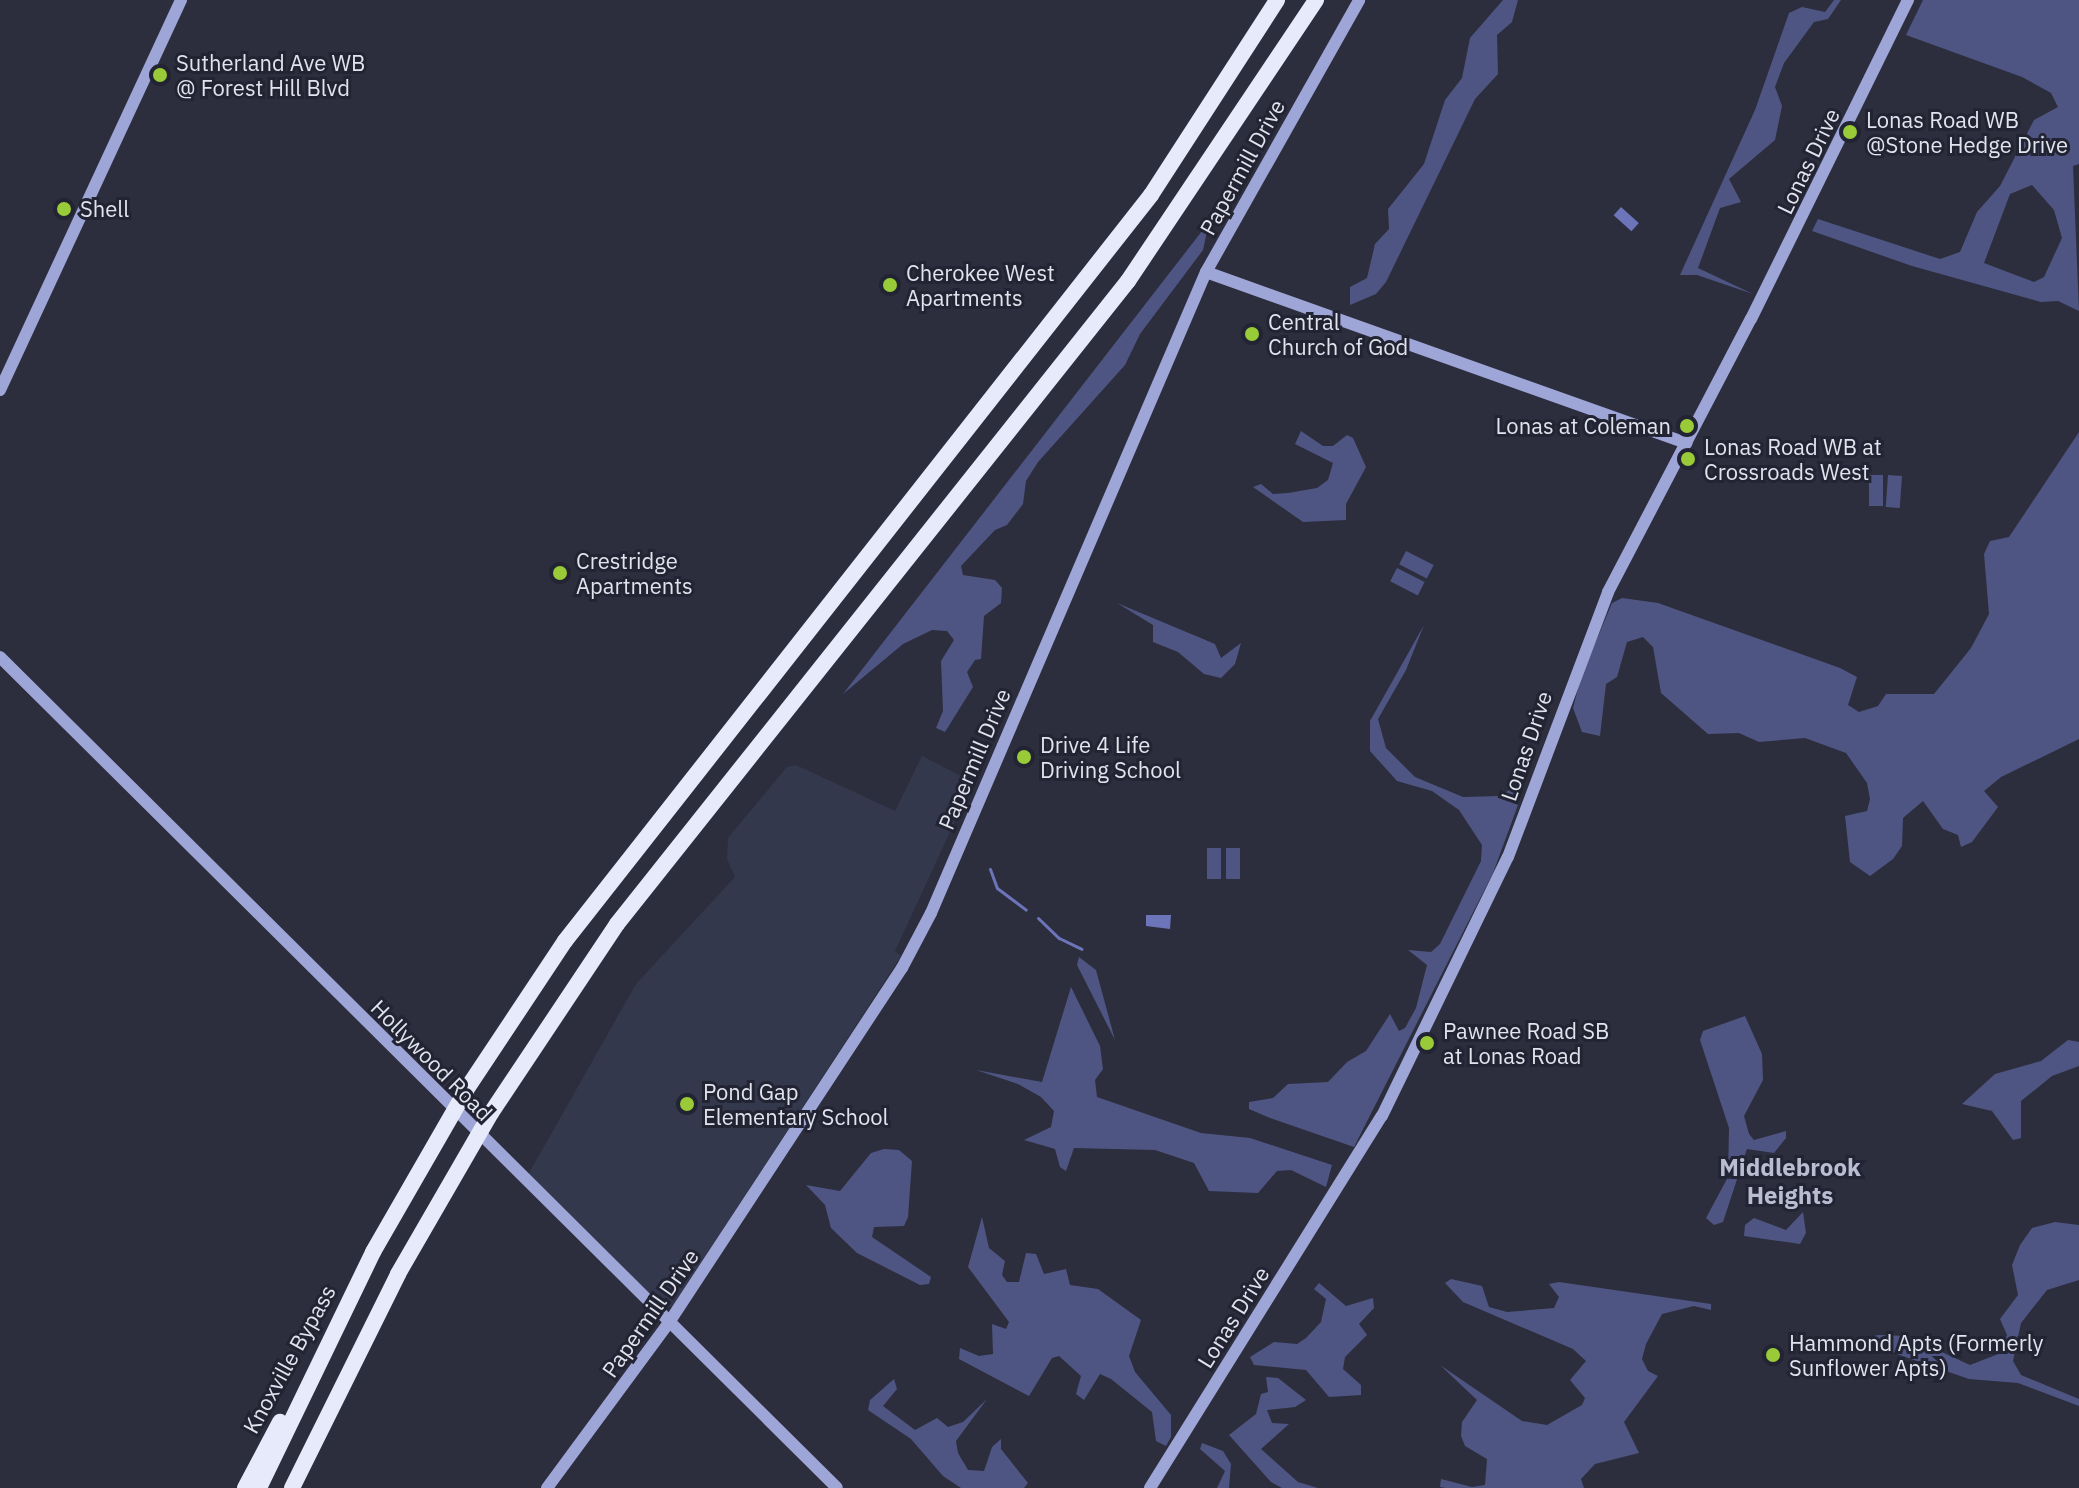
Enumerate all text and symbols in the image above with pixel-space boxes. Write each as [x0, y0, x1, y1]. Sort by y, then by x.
place label: Sutherland Ave WB @ Forest Hill Blvd [176, 49, 365, 100]
marker: Sutherland Ave WB @ Forest Hill Blvd [151, 66, 169, 84]
street label: Papermill Drive [1194, 95, 1290, 239]
street label: Lonas Drive [1771, 104, 1845, 218]
place label: Lonas Road WB @Stone Hedge Drive [1866, 106, 2068, 158]
marker: Lonas Road WB @Stone Hedge Drive [1841, 123, 1859, 141]
place label: Shell [80, 196, 129, 222]
marker: Shell [55, 200, 73, 218]
place label: Cherokee West Apartments [906, 259, 1055, 310]
marker: Cherokee West Apartments [881, 276, 899, 294]
place label: Central Church of God [1268, 308, 1408, 360]
marker: Central Church of God [1243, 325, 1261, 343]
place label: Lonas at Coleman [1496, 413, 1671, 439]
marker: Lonas at Coleman [1678, 417, 1696, 435]
place label: Lonas Road WB at Crossroads West [1704, 433, 1882, 484]
marker: Lonas Road WB at Crossroads West [1679, 450, 1697, 468]
place label: Crestridge Apartments [576, 547, 693, 598]
marker: Crestridge Apartments [551, 564, 569, 582]
street label: Papermill Drive [932, 685, 1016, 833]
street label: Lonas Drive [1495, 688, 1557, 804]
place label: Drive 4 Life Driving School [1040, 731, 1181, 782]
marker: Drive 4 Life Driving School [1015, 748, 1033, 766]
street label: Hollywood Road [366, 994, 498, 1126]
place label: Pawnee Road SB at Lonas Road [1443, 1017, 1609, 1068]
marker: Pawnee Road SB at Lonas Road [1418, 1034, 1436, 1052]
place label: Pond Gap Elementary School [703, 1078, 889, 1130]
marker: Pond Gap Elementary School [678, 1095, 696, 1113]
district label: Middlebrook Heights [1719, 1154, 1861, 1210]
street label: Papermill Drive [596, 1244, 704, 1382]
street label: Lonas Drive [1192, 1262, 1274, 1372]
street label: Knoxville Bypass [237, 1280, 341, 1438]
place label: Hammond Apts (Formerly Sunflower Apts) [1789, 1329, 2043, 1380]
marker: Hammond Apts (Formerly Sunflower Apts) [1764, 1346, 1782, 1364]

